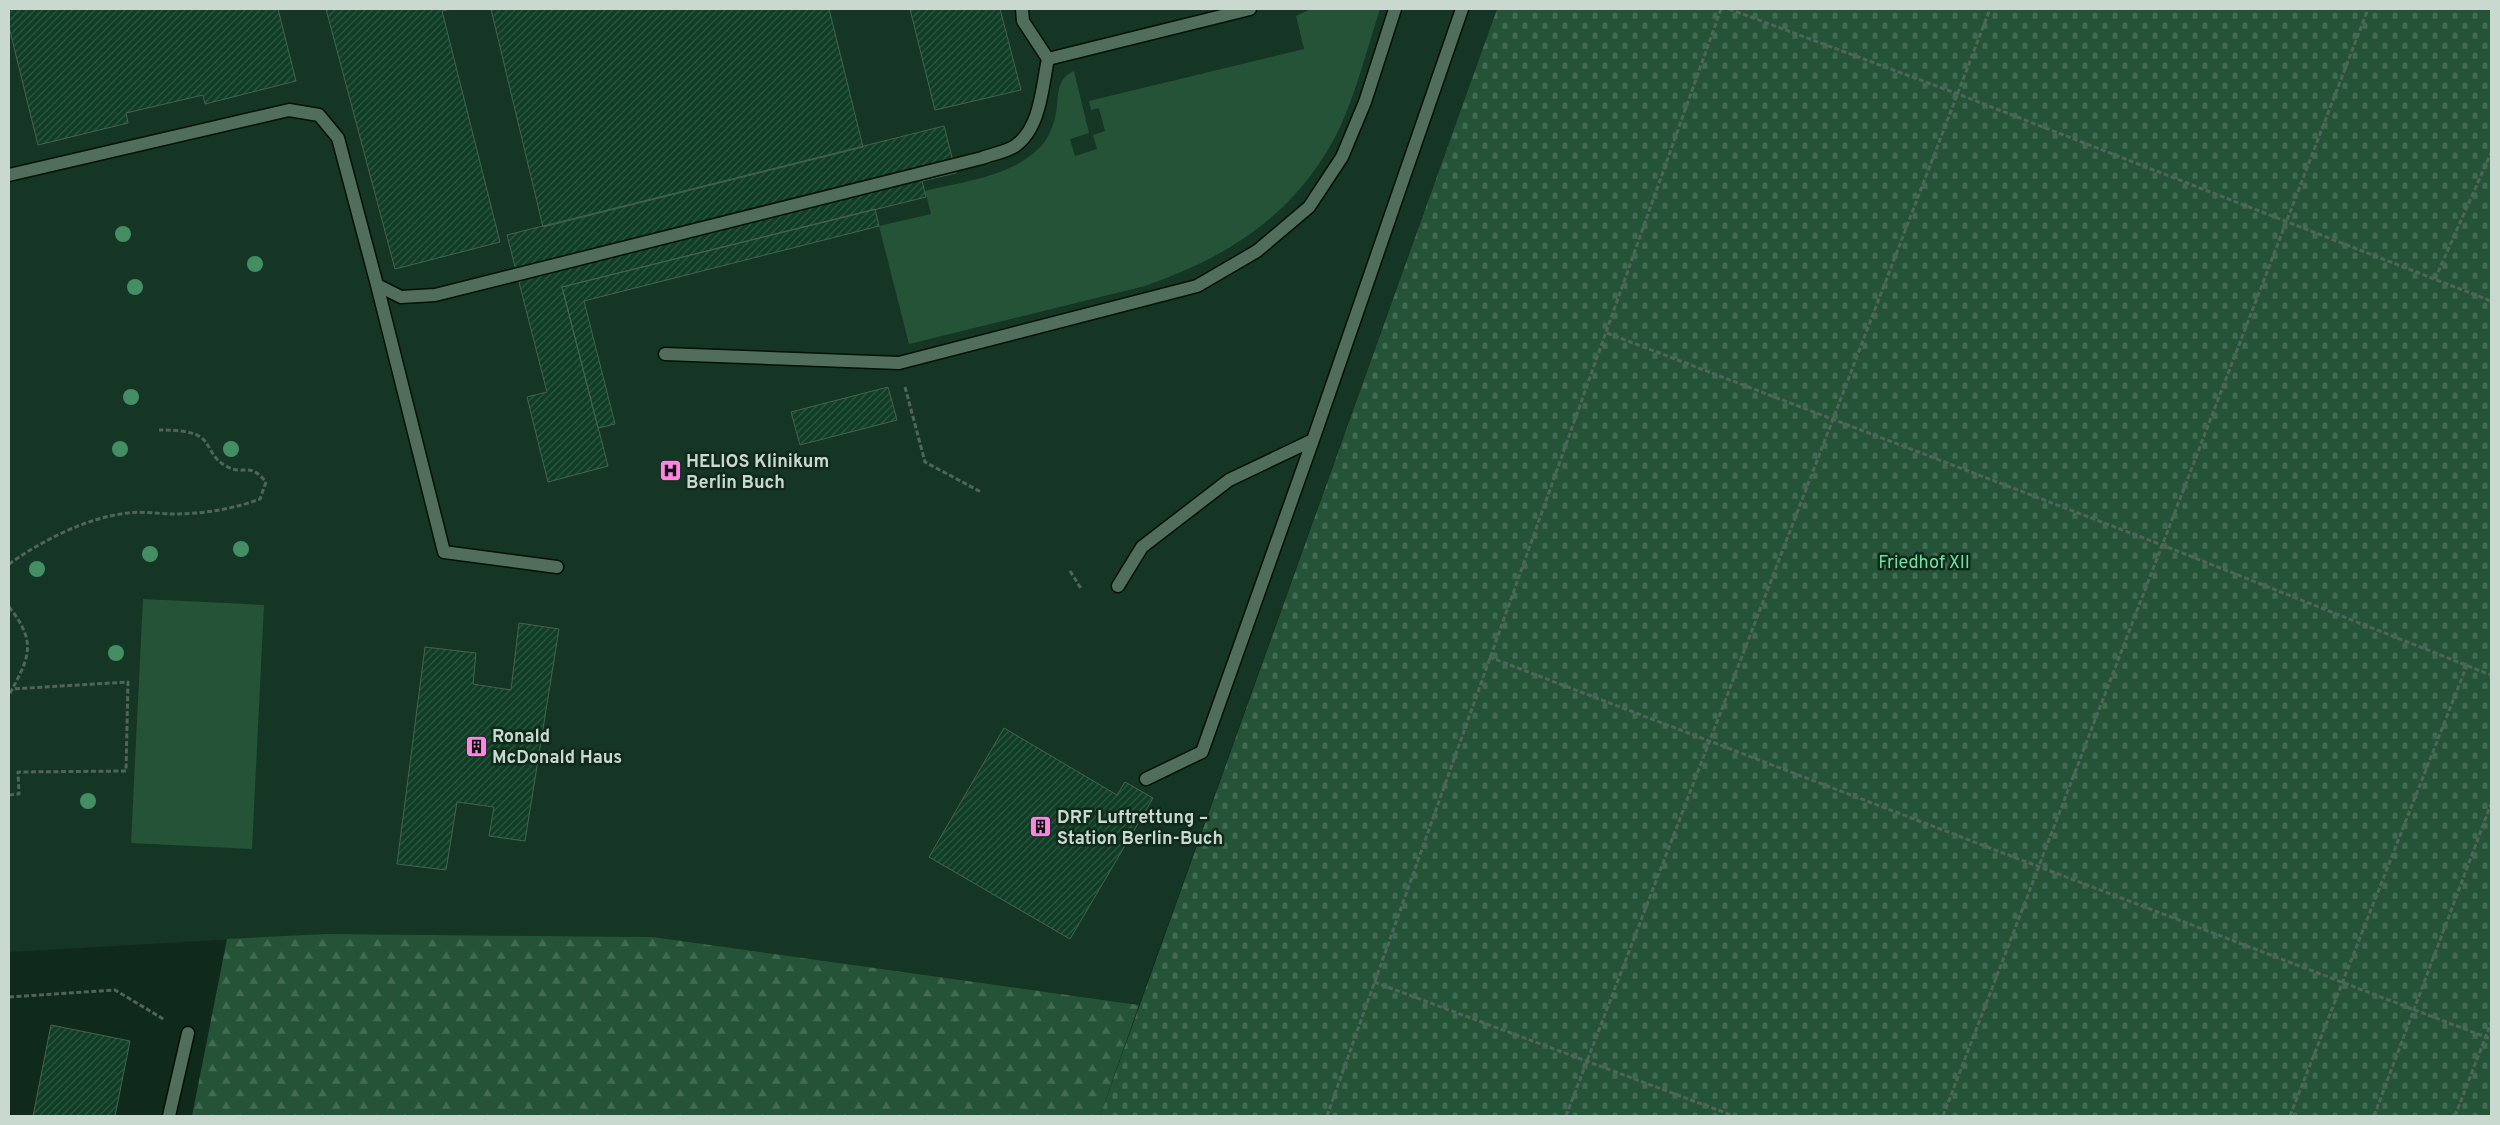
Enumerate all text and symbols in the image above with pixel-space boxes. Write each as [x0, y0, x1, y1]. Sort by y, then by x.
place label: HELIOS Klinikum Berlin Buch [686, 451, 829, 495]
hospital icon: HELIOS Klinikum Berlin Buch [658, 459, 682, 483]
park label: Friedhof XII [1878, 552, 1970, 575]
place label: Ronald McDonald Haus [492, 726, 622, 770]
building icon: Ronald McDonald Haus [464, 734, 488, 758]
place label: DRF Luftrettung – Station Berlin-Buch [1057, 807, 1223, 851]
building icon: DRF Luftrettung – Station Berlin-Buch [1029, 815, 1053, 839]

